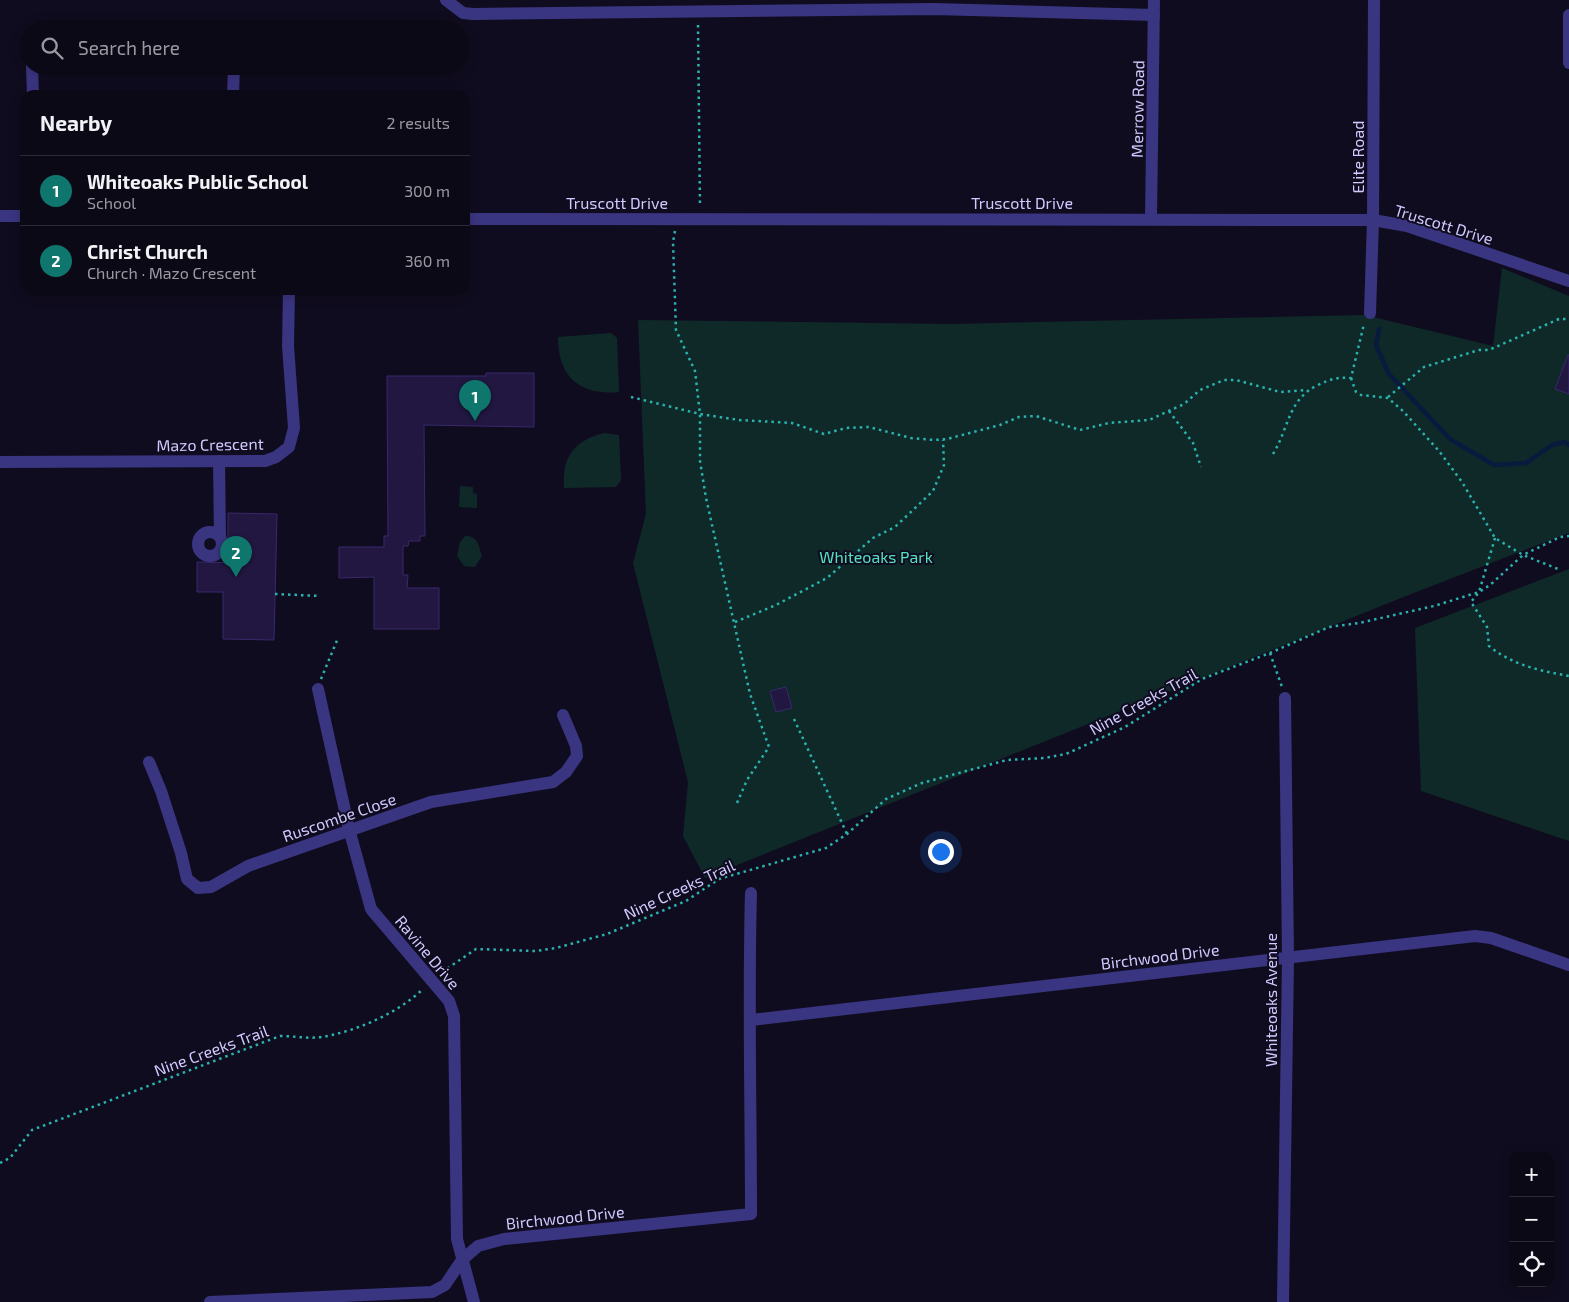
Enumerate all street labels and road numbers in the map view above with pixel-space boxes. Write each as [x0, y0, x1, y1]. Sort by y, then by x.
street label: Merrow Road [1127, 60, 1147, 158]
street label: Elite Road [1348, 121, 1367, 193]
street label: Truscott Drive [566, 193, 668, 212]
street label: Truscott Drive [971, 193, 1073, 212]
street label: Truscott Drive [1392, 200, 1496, 248]
street label: Mazo Crescent [156, 434, 264, 454]
street label: Nine Creeks Trail [1086, 663, 1200, 738]
street label: Ruscombe Close [280, 789, 398, 845]
street label: Nine Creeks Trail [620, 855, 738, 923]
street label: Ravine Drive [392, 911, 464, 993]
street label: Whiteoaks Avenue [1261, 933, 1280, 1067]
street label: Birchwood Drive [1100, 939, 1220, 973]
street label: Nine Creeks Trail [151, 1020, 271, 1080]
street label: Birchwood Drive [505, 1201, 625, 1233]

